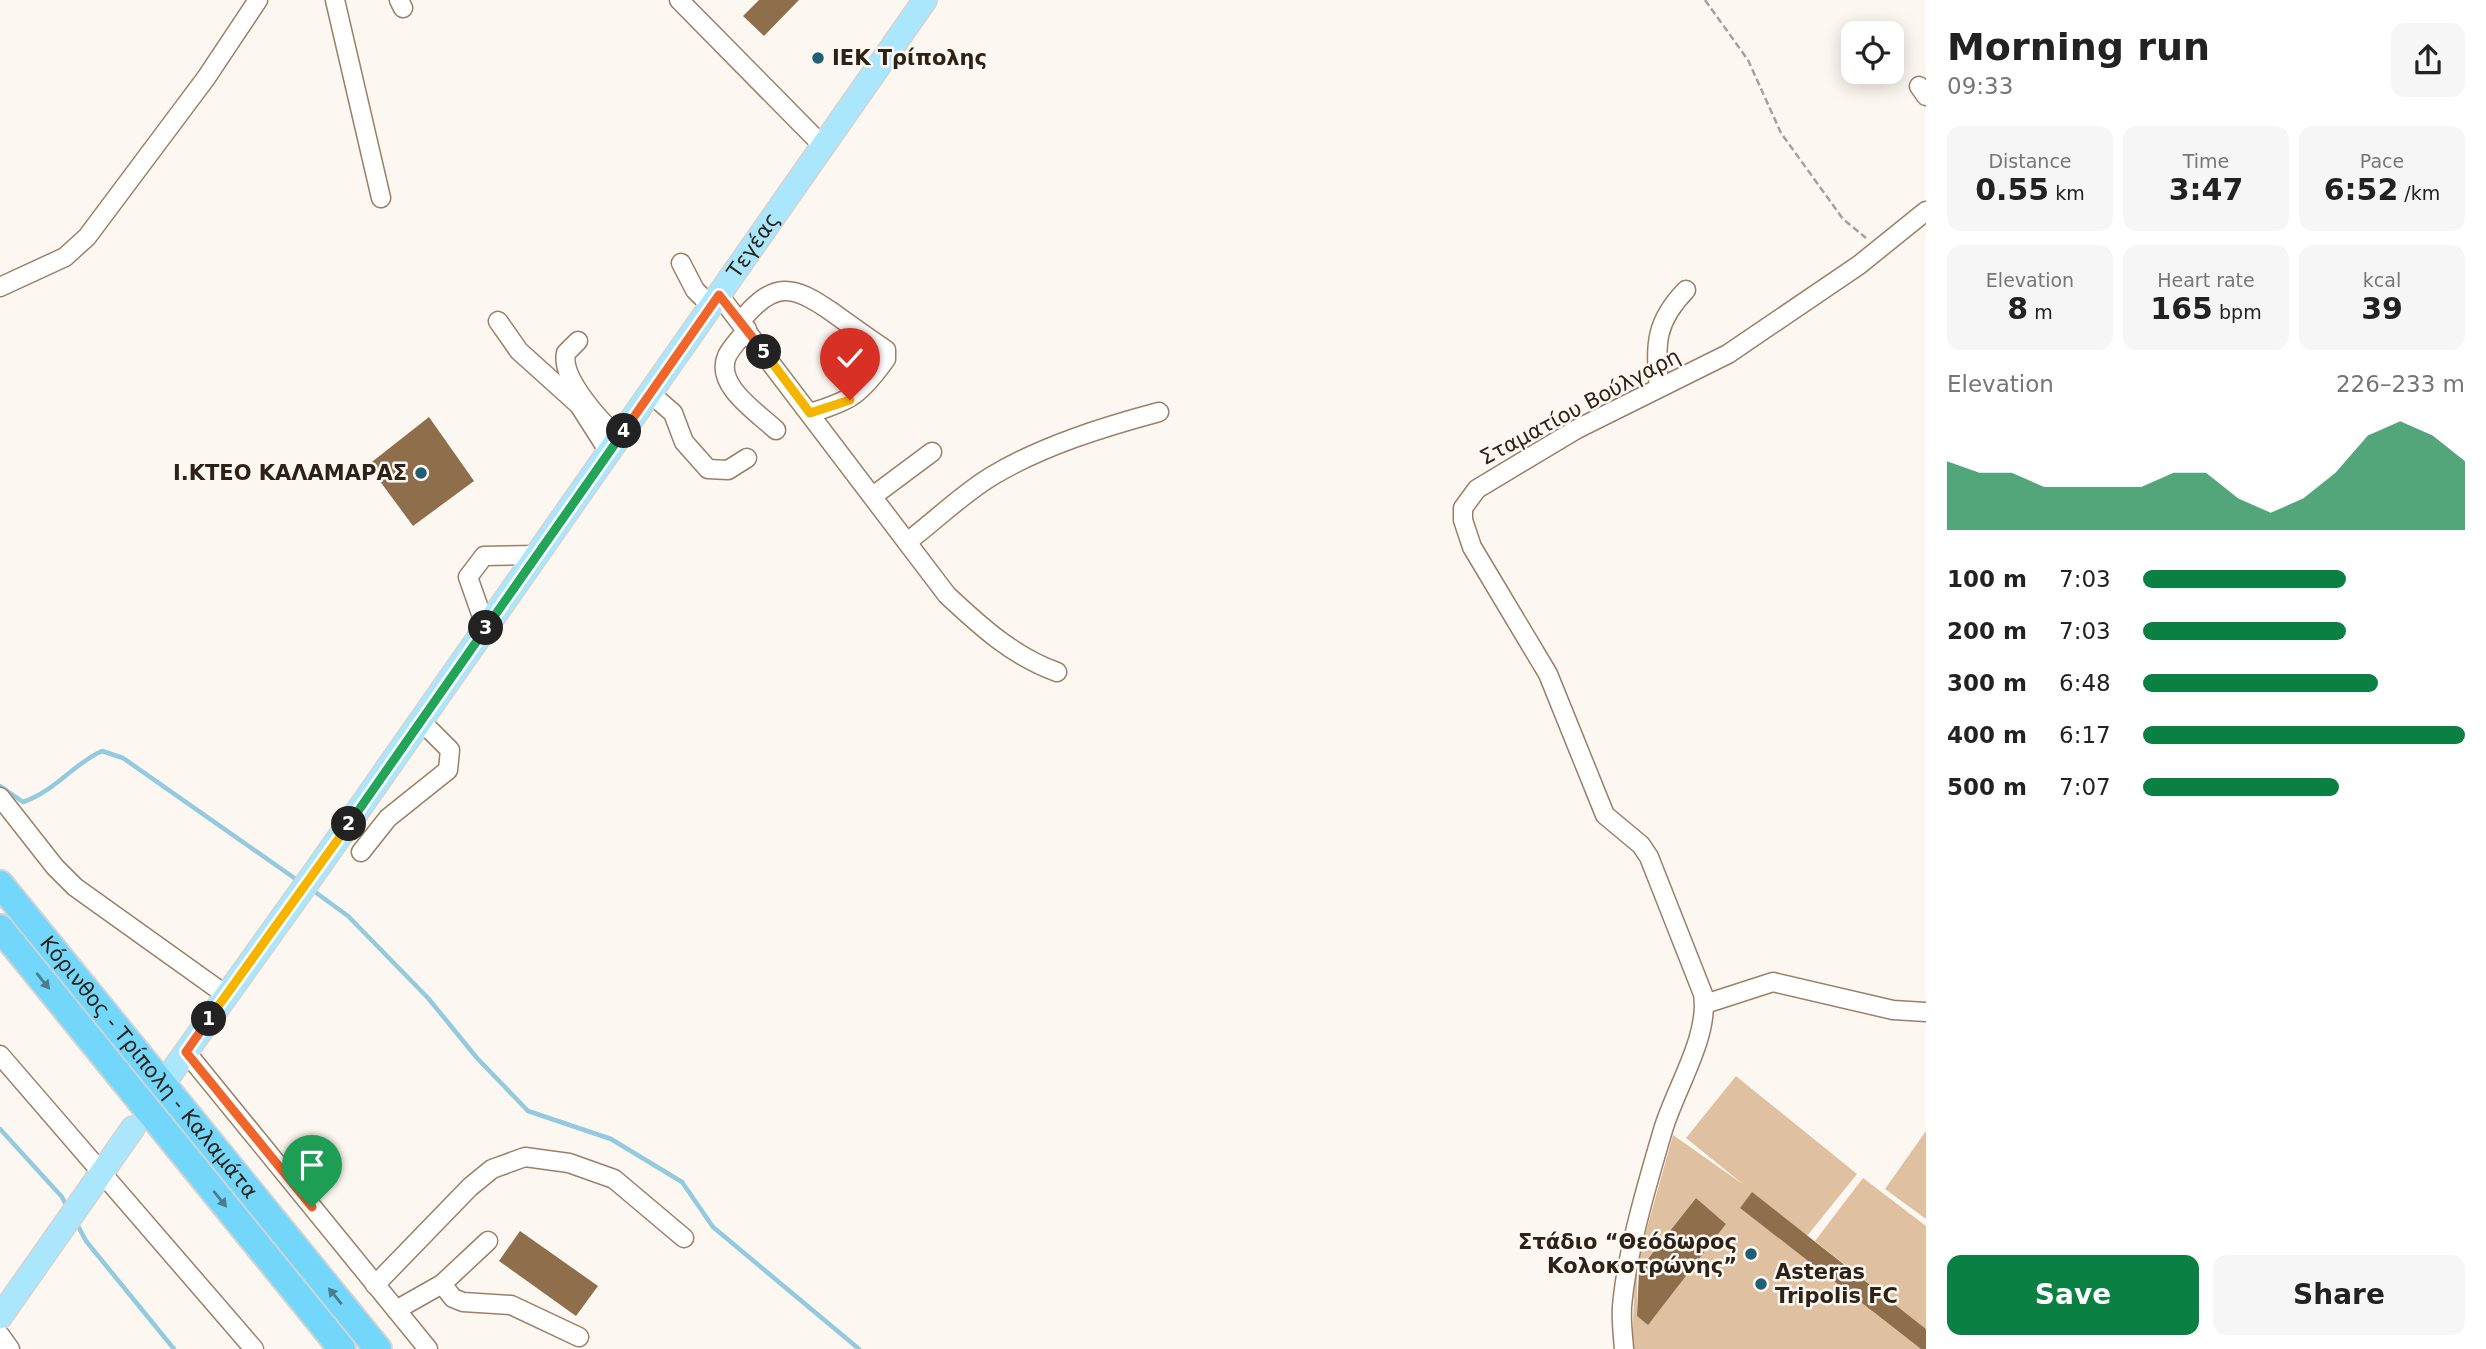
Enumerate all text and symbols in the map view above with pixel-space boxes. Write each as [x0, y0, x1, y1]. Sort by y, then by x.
map controls [1841, 21, 1904, 84]
button: locate [1841, 21, 1904, 84]
button: share [2391, 23, 2465, 97]
text: Morning run [1947, 25, 2210, 69]
place label: ΙΕΚ Τρίπολης [832, 46, 987, 70]
marker: ΙΕΚ Τρίπολης [810, 50, 826, 66]
text: 09:33 [1947, 73, 2013, 99]
text: Distance [1988, 150, 2072, 172]
text: Time [2183, 150, 2229, 172]
text: Pace [2360, 150, 2404, 172]
text: 0.55 [1975, 172, 2049, 207]
text: 3:47 [2169, 172, 2243, 207]
text: 6:52 [2324, 172, 2398, 207]
text: km [2049, 182, 2085, 204]
text: /km [2398, 182, 2440, 204]
street label: Τεγέας [722, 208, 784, 283]
text: Elevation [1986, 269, 2074, 291]
text: Heart rate [2157, 269, 2255, 291]
text: kcal [2363, 269, 2401, 291]
text: 8 [2007, 291, 2028, 326]
text: 165 [2150, 291, 2213, 326]
text: 39 [2361, 291, 2403, 326]
text: m [2028, 301, 2053, 323]
text: bpm [2213, 301, 2262, 323]
pin [820, 328, 880, 400]
pin: 5 [746, 334, 782, 370]
icon: check [831, 339, 869, 377]
text: 5 [757, 340, 770, 362]
street label: Σταματίου Βούλγαρη [1476, 344, 1684, 470]
text: Elevation [1947, 371, 2054, 397]
text: 226–233 m [2336, 371, 2465, 397]
pin: 4 [606, 414, 642, 448]
text: 4 [617, 419, 630, 441]
place label: Ι.ΚΤΕΟ ΚΑΛΑΜΑΡΑΣ [173, 461, 407, 485]
marker: Ι.ΚΤΕΟ ΚΑΛΑΜΑΡΑΣ [413, 465, 429, 481]
text: 100 m [1947, 566, 2027, 592]
text: 7:03 [2059, 566, 2111, 592]
pin: 3 [468, 610, 504, 646]
text: 3 [479, 616, 492, 638]
text: 200 m [1947, 618, 2027, 644]
text: 7:03 [2059, 618, 2111, 644]
text: 300 m [1947, 670, 2027, 696]
text: 6:48 [2059, 670, 2111, 696]
text: 400 m [1947, 722, 2027, 748]
text: 6:17 [2059, 722, 2111, 748]
text: 500 m [1947, 774, 2027, 800]
text: 7:07 [2059, 774, 2111, 800]
pin: 2 [332, 806, 366, 842]
text: 2 [342, 812, 355, 834]
street label: Κόρινθος - Τρίπολη - Καλαμάτα [35, 931, 263, 1203]
one-way arrow [35, 973, 50, 990]
pin: 1 [192, 1002, 227, 1036]
text: 1 [202, 1007, 215, 1029]
pin [282, 1135, 342, 1207]
icon: arrive [293, 1146, 331, 1184]
one-way arrow [212, 1190, 227, 1207]
place label: Στάδιο “Θεόδωρος Κολοκοτρώνης” [1518, 1230, 1737, 1278]
marker: Στάδιο “Θεόδωρος Κολοκοτρώνης” [1743, 1246, 1759, 1262]
button: Save [1947, 1255, 2199, 1335]
button: Share [2213, 1255, 2465, 1335]
place label: Asteras Tripolis FC [1775, 1260, 1898, 1308]
marker: Asteras Tripolis FC [1753, 1276, 1769, 1292]
one-way arrow [328, 1287, 343, 1305]

